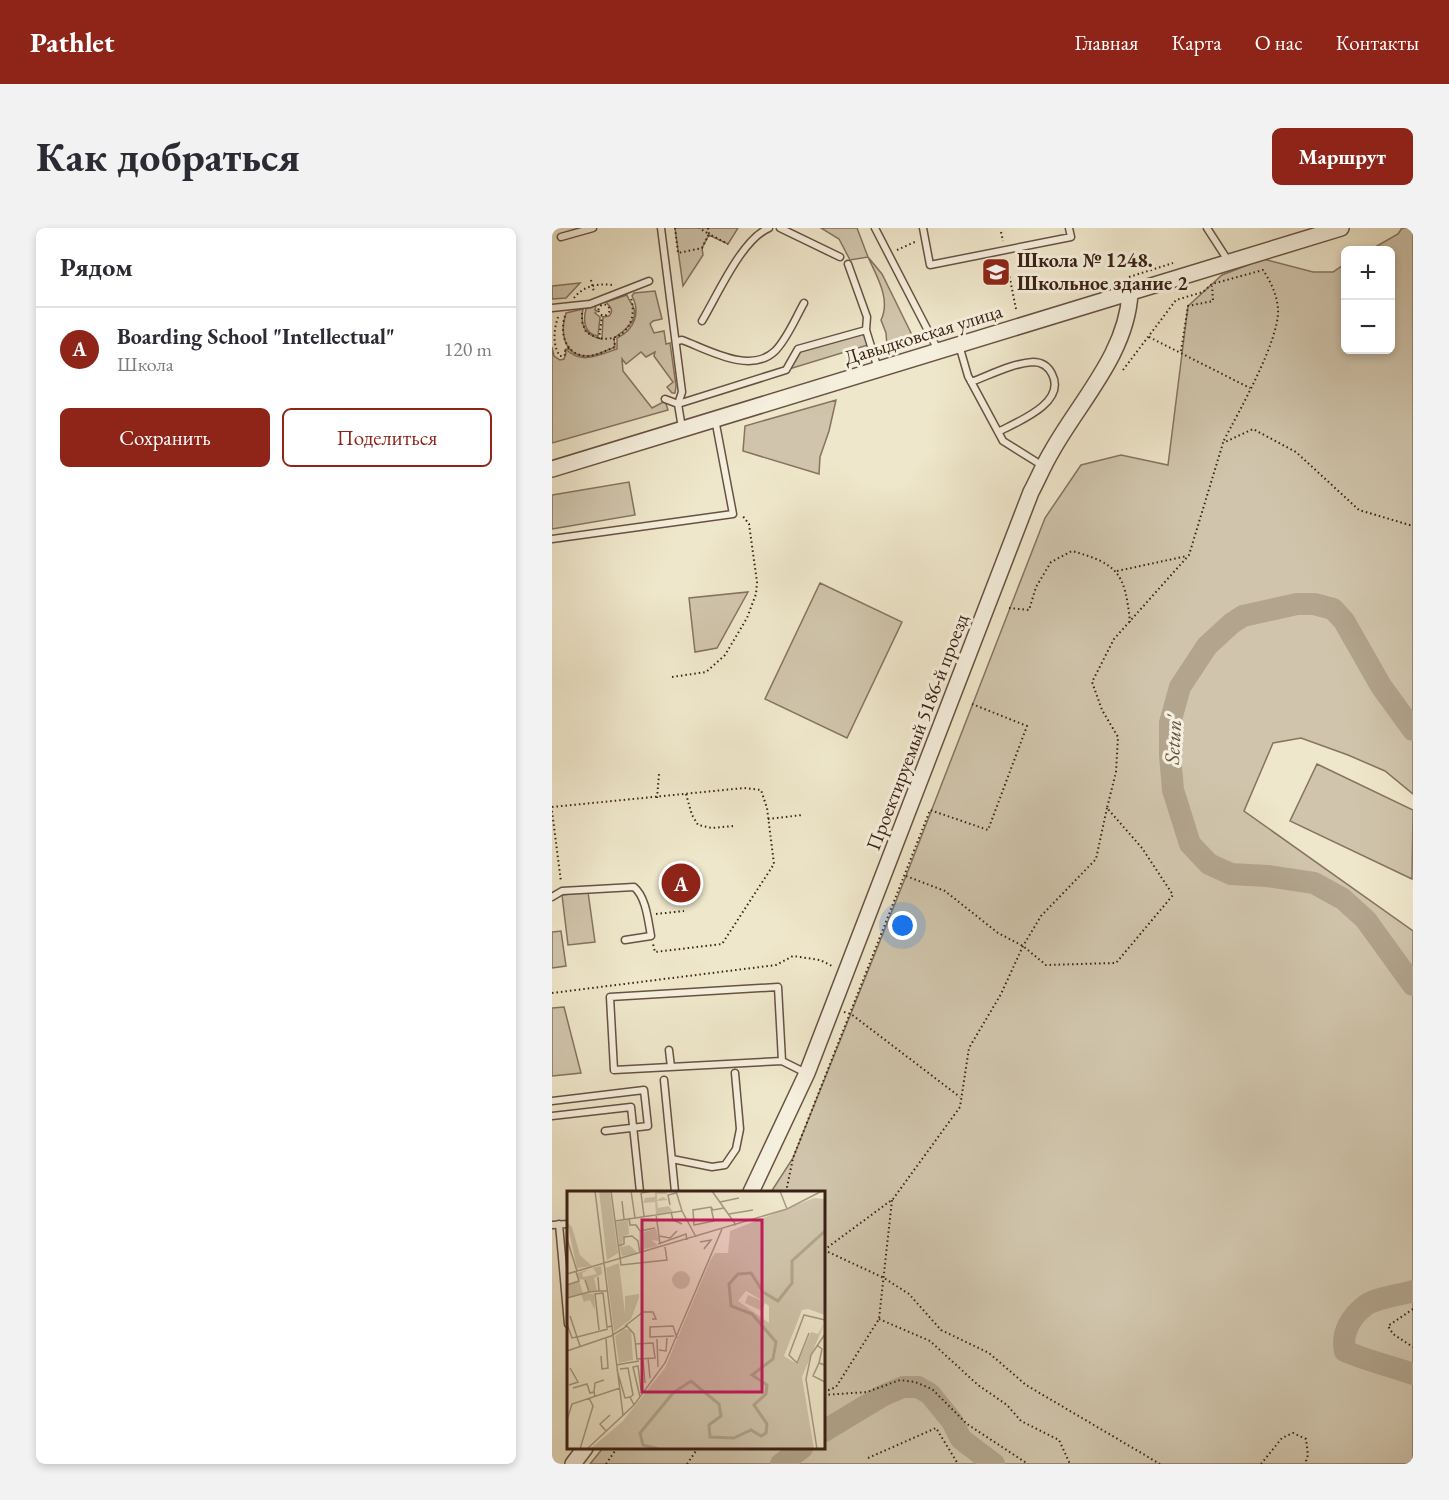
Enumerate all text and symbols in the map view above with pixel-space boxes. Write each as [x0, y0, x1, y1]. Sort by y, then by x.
text: Pathlet [30, 24, 114, 60]
text: Главная [1074, 29, 1138, 56]
text: Карта [1171, 29, 1222, 56]
text: О нас [1255, 29, 1303, 56]
text: Контакты [1336, 29, 1419, 56]
button: Маршрут [1272, 128, 1413, 185]
text: Как добраться [36, 129, 300, 184]
map controls [1341, 246, 1395, 354]
button: + [1341, 246, 1395, 300]
place label: Школа № 1248. Школьное здание 2 [1017, 247, 1188, 296]
text: Рядом [60, 250, 133, 284]
school or university icon: Школа № 1248. Школьное здание 2 [980, 256, 1012, 288]
street label: Давыдковская улица [841, 298, 1005, 370]
button: − [1341, 300, 1395, 354]
text: Boarding School "Intellectual" [117, 322, 395, 351]
text: A [72, 336, 87, 362]
text: 120 m [444, 336, 492, 362]
text: Школа [117, 351, 174, 377]
button: Сохранить [60, 408, 270, 467]
button: Поделиться [282, 408, 492, 467]
street label: Проектируемый 5186-й проезд [860, 610, 974, 854]
water label: Setun' [1158, 713, 1187, 766]
pin: A [662, 860, 700, 906]
your location [888, 911, 917, 940]
inset map [567, 1191, 825, 1449]

